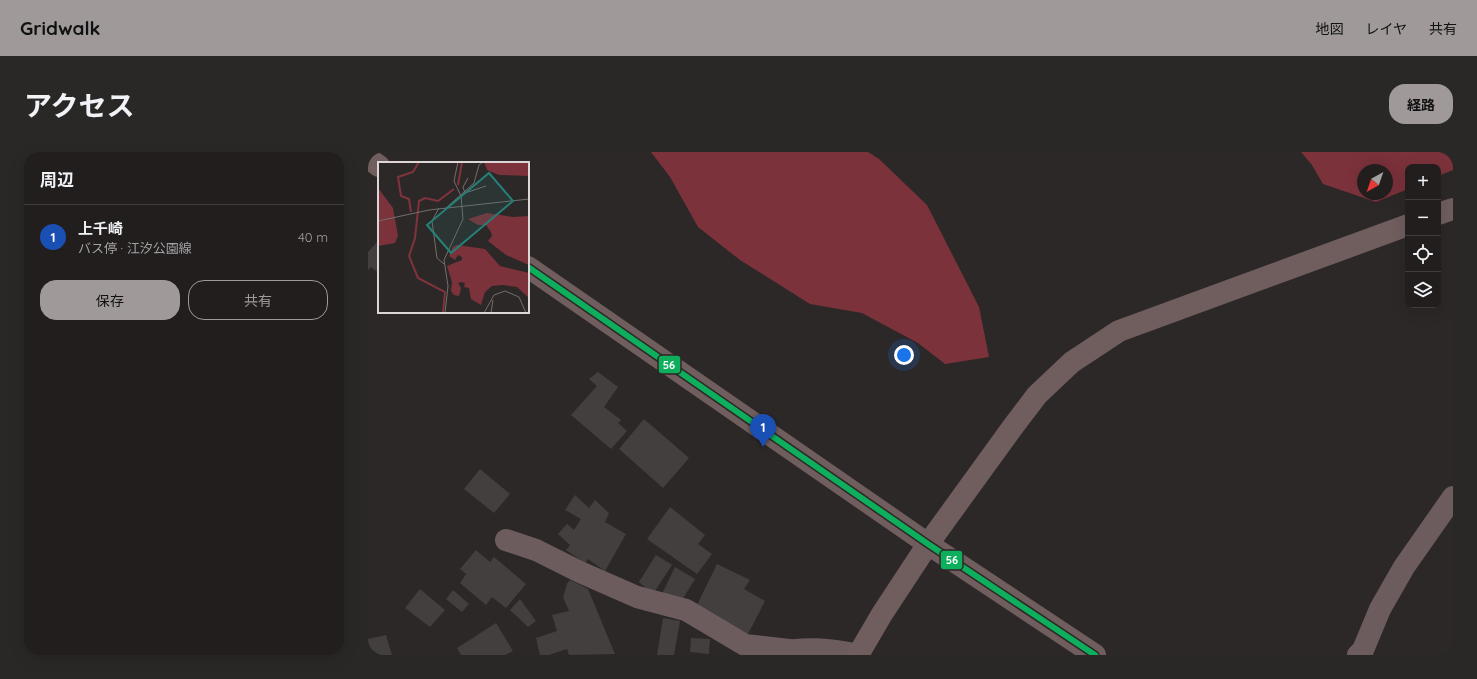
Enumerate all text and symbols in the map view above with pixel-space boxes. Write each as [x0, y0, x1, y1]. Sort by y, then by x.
text: Gridwalk [20, 16, 100, 40]
text: 地図 [1315, 20, 1343, 38]
text: レイヤ [1365, 20, 1407, 38]
text: 共有 [1429, 20, 1457, 38]
button: 経路 [1389, 84, 1453, 124]
text: アクセス [24, 88, 135, 123]
inset map [378, 162, 529, 313]
north arrow [1357, 164, 1393, 200]
map controls [1405, 164, 1441, 308]
button: + [1405, 164, 1441, 200]
text: 周辺 [40, 169, 74, 190]
button: − [1405, 200, 1441, 236]
text: 上千崎 [78, 219, 123, 238]
text: 1 [50, 229, 56, 245]
text: 40 m [298, 229, 328, 245]
button: locate [1405, 236, 1441, 272]
text: バス停 · 江汐公園線 [78, 240, 192, 256]
button: layers [1405, 272, 1441, 308]
button: 保存 [40, 280, 180, 320]
button: 共有 [188, 280, 328, 320]
your location [894, 345, 914, 365]
line badge: 56 [658, 355, 681, 374]
text: 56 [663, 358, 675, 372]
pin: 1 [750, 414, 776, 447]
line badge: 56 [940, 550, 963, 570]
text: 56 [946, 553, 958, 567]

